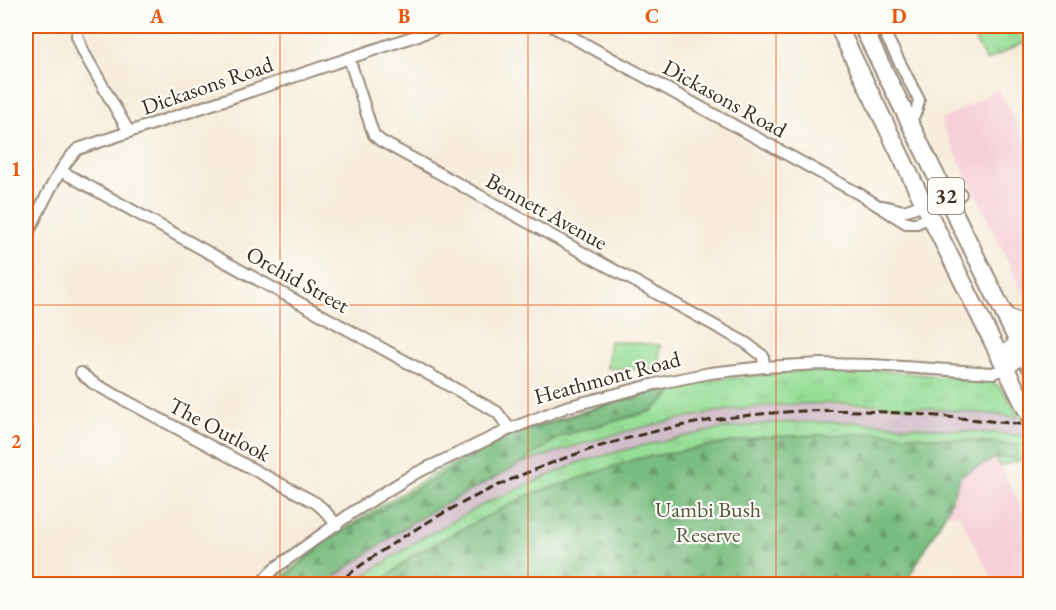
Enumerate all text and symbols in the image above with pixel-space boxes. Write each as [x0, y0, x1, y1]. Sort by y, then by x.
text: A [149, 3, 165, 29]
text: B [398, 3, 410, 29]
text: C [645, 3, 659, 29]
text: D [891, 3, 907, 29]
street label: Dickasons Road [138, 49, 278, 122]
street label: Dickasons Road [658, 52, 793, 145]
text: 1 [11, 156, 21, 182]
street label: Bennett Avenue [481, 166, 613, 257]
road number: 32 [928, 178, 964, 214]
street label: Orchid Street [241, 239, 355, 320]
street label: Heathmont Road [531, 344, 684, 411]
street label: The Outlook [164, 390, 276, 469]
text: 2 [11, 428, 22, 454]
park label: Uambi Bush Reserve [655, 495, 761, 549]

